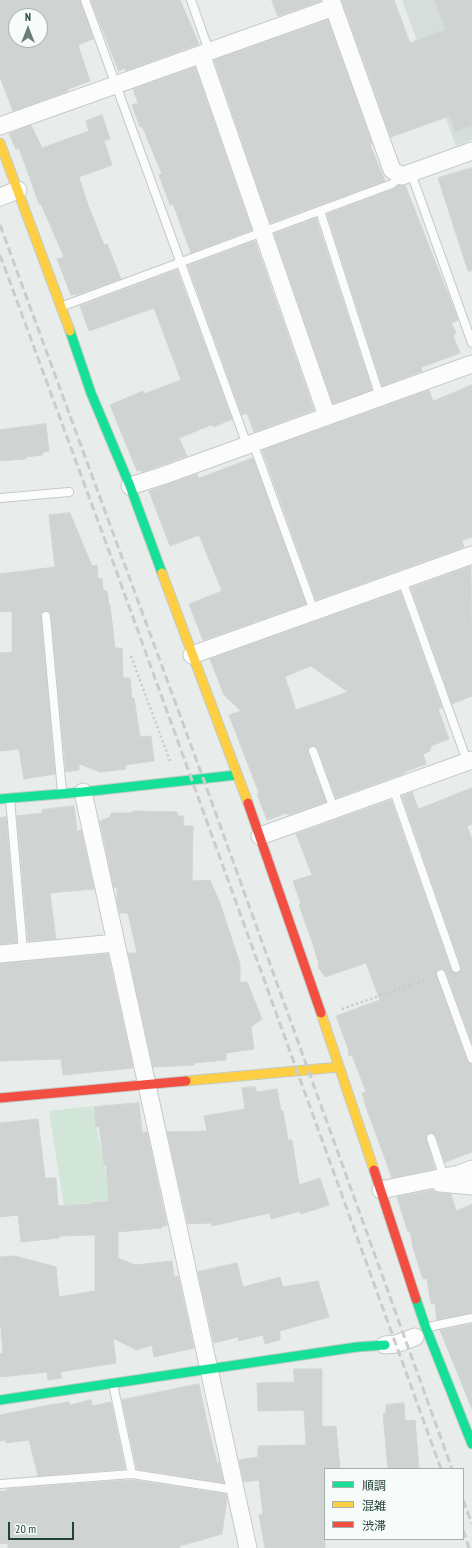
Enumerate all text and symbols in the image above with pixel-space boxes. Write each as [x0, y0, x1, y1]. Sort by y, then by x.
north arrow [8, 8, 48, 48]
text: N [25, 10, 31, 24]
legend [324, 1468, 464, 1540]
text: 順調 [362, 1478, 386, 1493]
text: 混雑 [362, 1498, 386, 1513]
scale bar [10, 1514, 76, 1540]
text: 渋滞 [362, 1518, 386, 1533]
text: 20 m [15, 1521, 36, 1536]

